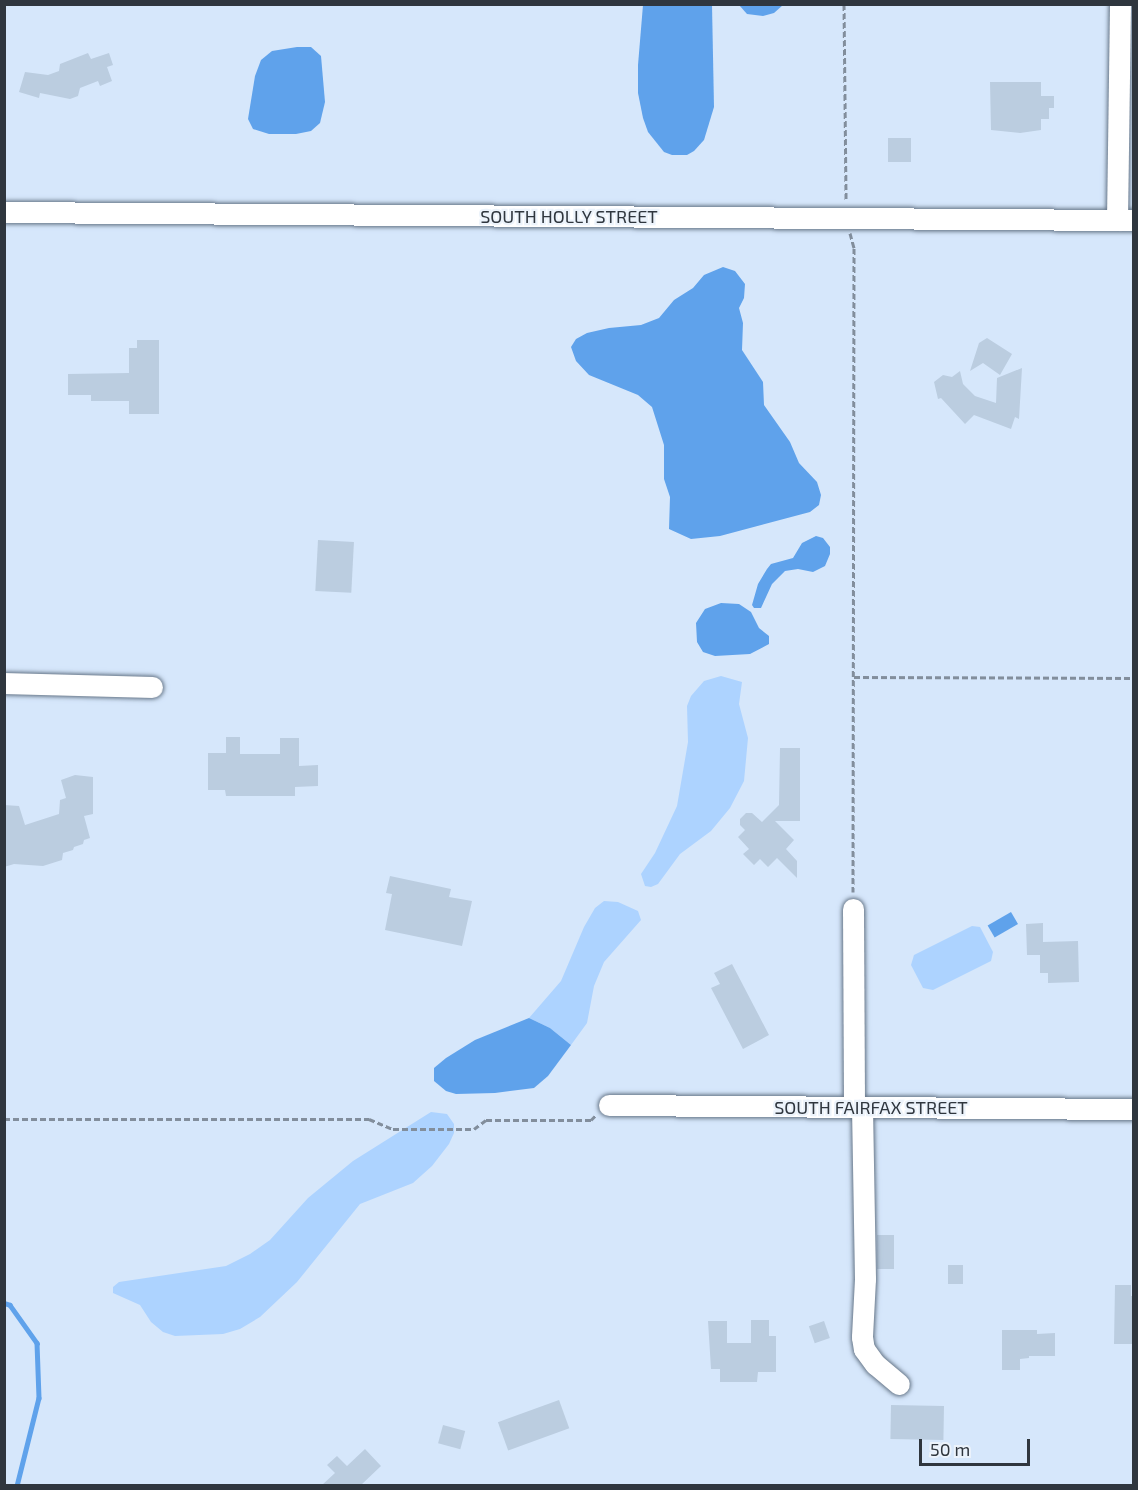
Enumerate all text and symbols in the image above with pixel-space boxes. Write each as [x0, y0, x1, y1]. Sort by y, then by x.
street label: SOUTH HOLLY STREET [480, 205, 658, 227]
street label: SOUTH FAIRFAX STREET [774, 1096, 968, 1118]
scale bar [922, 1427, 1033, 1465]
text: 50 m [930, 1438, 970, 1460]

